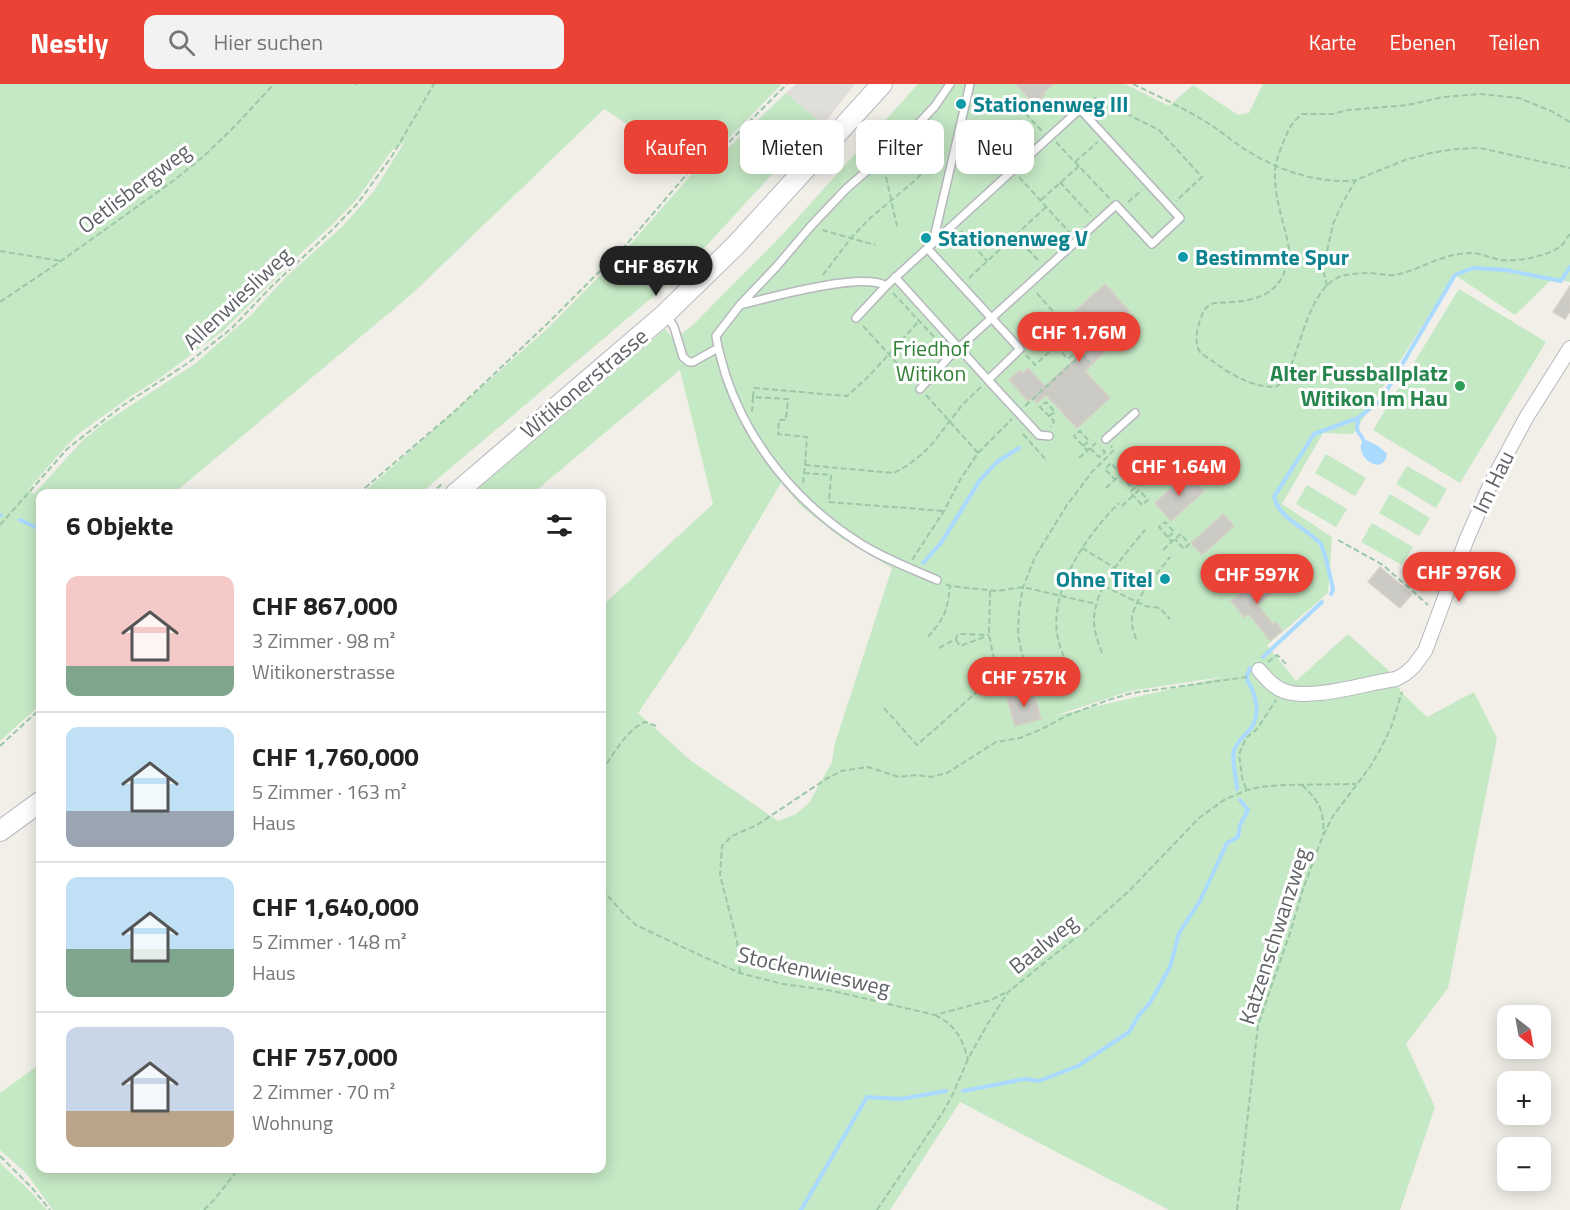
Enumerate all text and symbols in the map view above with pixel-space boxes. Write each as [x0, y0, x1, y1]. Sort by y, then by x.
search box [144, 15, 564, 69]
text: Nestly [30, 21, 108, 64]
text: Hier suchen [213, 25, 323, 59]
icon: search [165, 26, 198, 59]
text: Karte [1309, 26, 1356, 58]
text: Ebenen [1389, 26, 1456, 58]
text: Teilen [1489, 26, 1540, 58]
place label: Stationenweg III [973, 87, 1129, 121]
marker: Stationenweg III [954, 97, 968, 111]
chip: Kaufen [624, 120, 728, 174]
chip: Mieten [740, 120, 844, 174]
chip: Filter [856, 120, 944, 174]
chip: Neu [956, 120, 1034, 174]
street label: Oetlisbergweg [70, 134, 198, 242]
place label: Stationenweg V [938, 221, 1088, 255]
marker: Stationenweg V [919, 231, 933, 245]
street label: Allenwiesliweg [175, 239, 299, 357]
place label: Bestimmte Spur [1195, 240, 1349, 274]
pin: CHF 867K [594, 246, 718, 297]
text: CHF 867K [614, 250, 698, 281]
marker: Bestimmte Spur [1176, 250, 1190, 264]
pin: CHF 1.76M [1010, 312, 1148, 363]
text: CHF 1.76M [1031, 316, 1127, 347]
street label: Witikonerstrasse [513, 319, 655, 447]
park label: Friedhof Witikon [892, 331, 970, 390]
place label: Alter Fussballplatz Witikon Im Hau [1270, 356, 1448, 415]
marker: Alter Fussballplatz Witikon Im Hau [1453, 379, 1467, 393]
street label: Im Hau [1463, 445, 1523, 519]
pin: CHF 1.64M [1110, 446, 1248, 497]
text: CHF 1.64M [1131, 450, 1227, 481]
text: 6 Objekte [66, 506, 173, 545]
icon: filters [543, 509, 576, 542]
pin: CHF 976K [1397, 552, 1521, 603]
pin: CHF 597K [1195, 554, 1319, 605]
text: CHF 976K [1417, 556, 1501, 587]
text: CHF 597K [1215, 558, 1299, 589]
place label: Ohne Titel [1056, 562, 1153, 596]
marker: Ohne Titel [1158, 572, 1172, 586]
text: CHF 867,000 [252, 586, 397, 625]
icon: home [114, 600, 186, 672]
text: 3 Zimmer · 98 m² [252, 625, 395, 656]
text: Witikonerstrasse [252, 656, 395, 687]
pin: CHF 757K [962, 657, 1086, 708]
text: CHF 757K [982, 661, 1066, 692]
text: CHF 1,760,000 [252, 737, 419, 776]
icon: home [114, 751, 186, 823]
text: 5 Zimmer · 163 m² [252, 776, 407, 807]
text: Haus [252, 807, 295, 838]
street label: Katzenschwanzweg [1229, 843, 1319, 1029]
text: CHF 1,640,000 [252, 887, 419, 926]
icon: home [114, 901, 186, 973]
street label: Baalweg [1001, 906, 1085, 982]
text: 5 Zimmer · 148 m² [252, 926, 407, 957]
street label: Stockenwiesweg [734, 937, 894, 1005]
text: Haus [252, 957, 295, 988]
north arrow [1497, 1005, 1551, 1059]
map controls [1497, 1005, 1551, 1191]
text: CHF 757,000 [252, 1037, 397, 1076]
icon: home [114, 1051, 186, 1123]
button: + [1497, 1071, 1551, 1125]
text: 2 Zimmer · 70 m² [252, 1076, 395, 1107]
text: Wohnung [252, 1107, 333, 1138]
button: − [1497, 1137, 1551, 1191]

